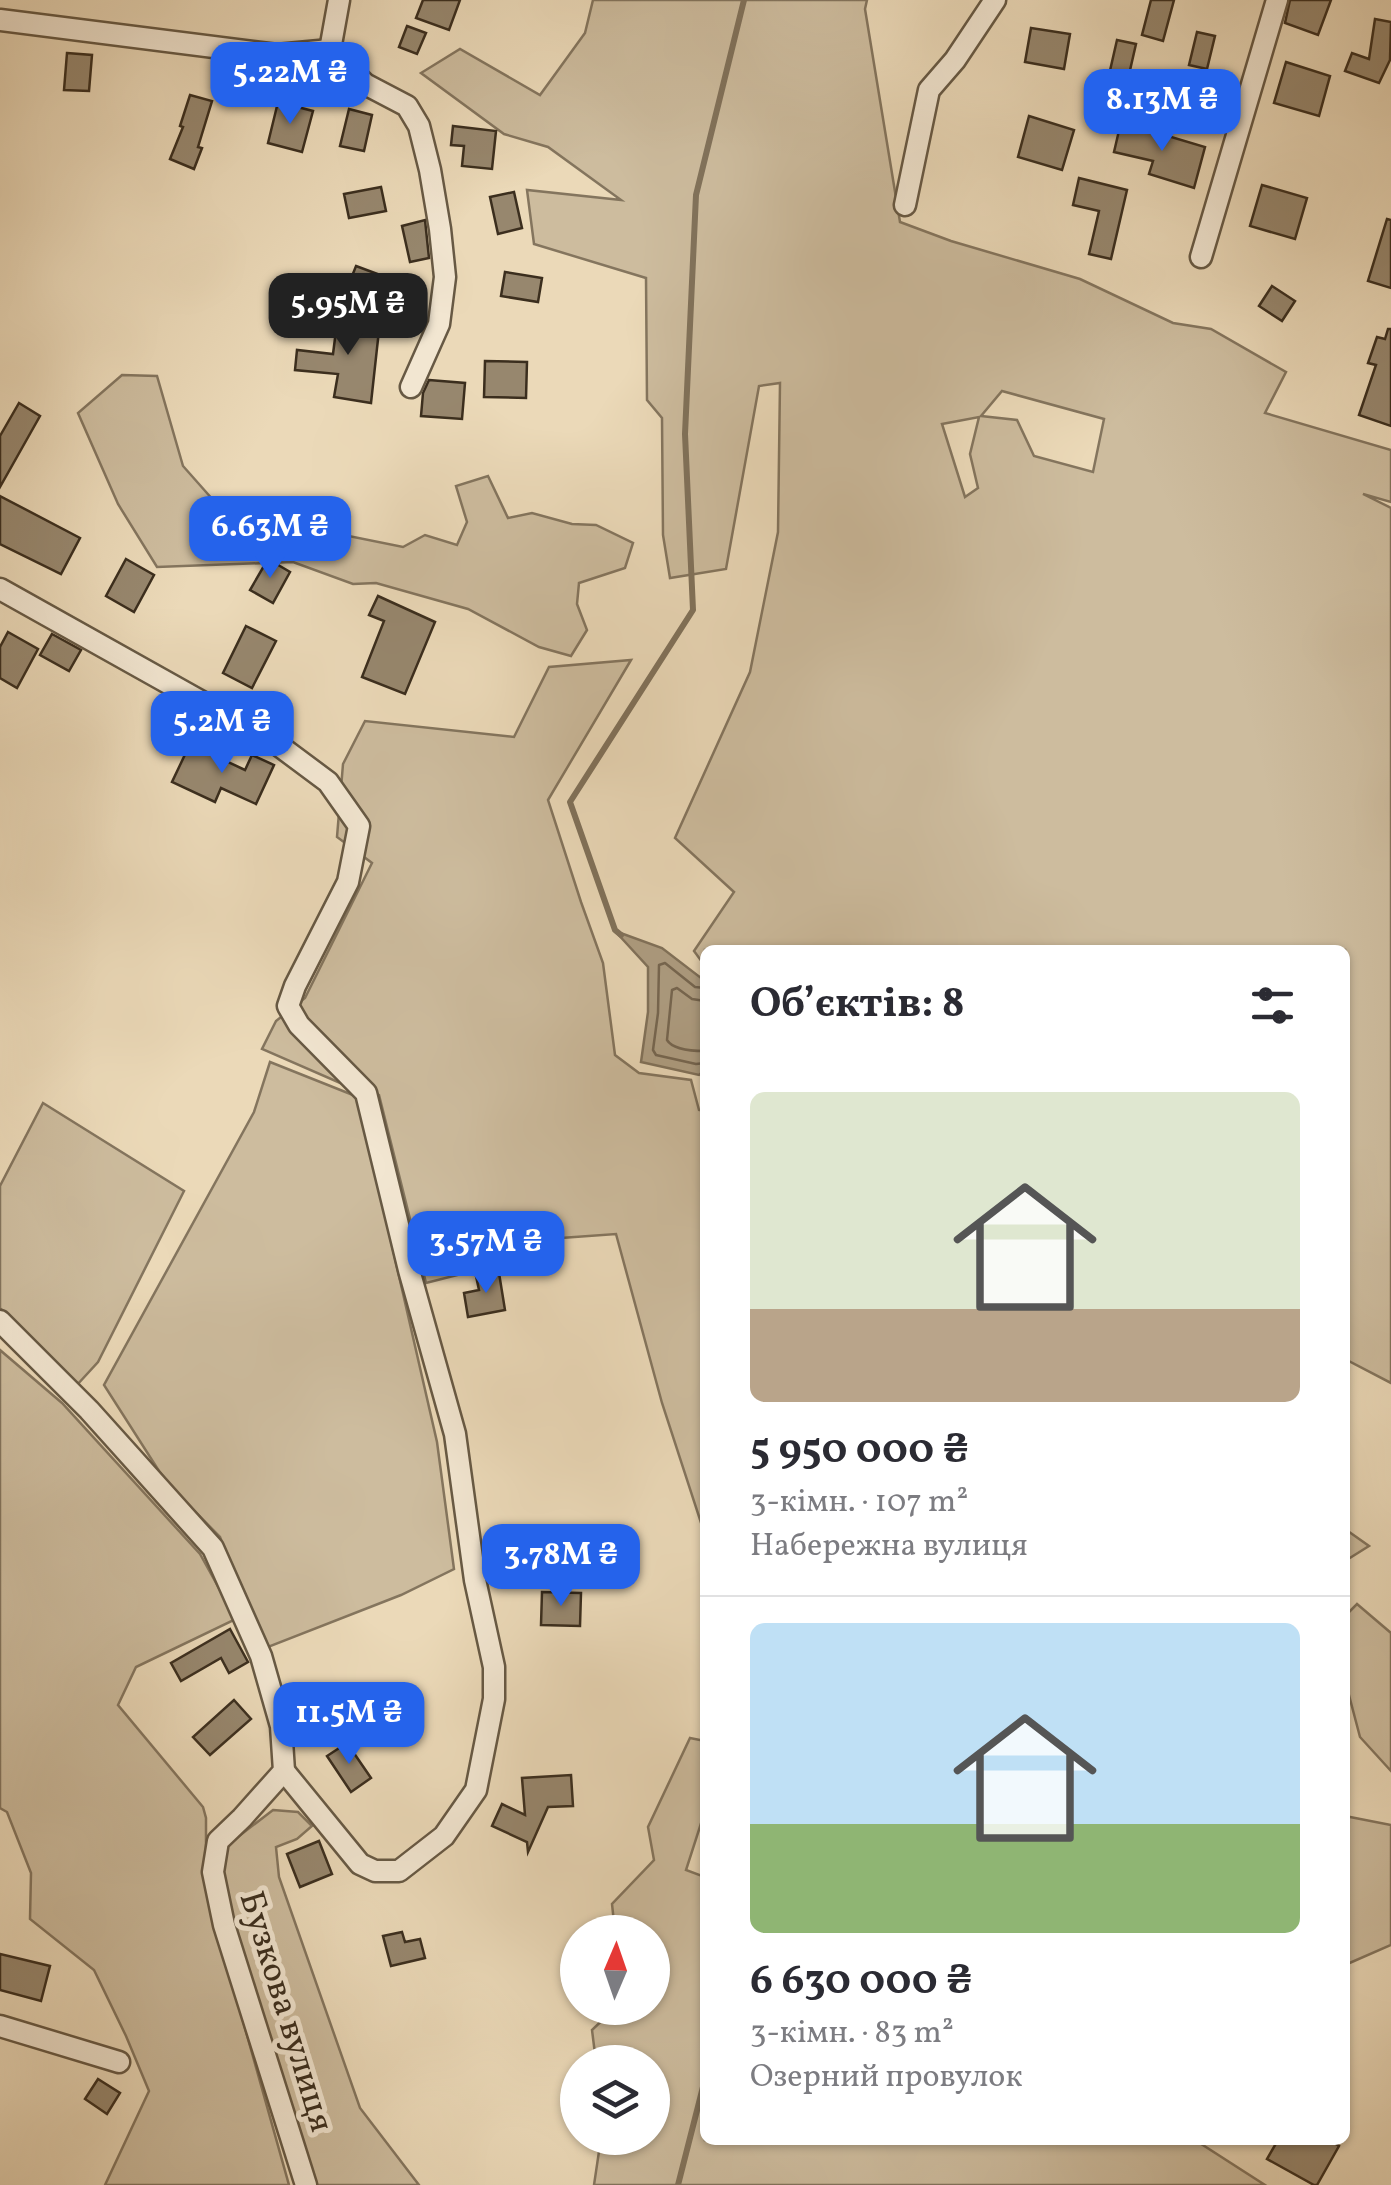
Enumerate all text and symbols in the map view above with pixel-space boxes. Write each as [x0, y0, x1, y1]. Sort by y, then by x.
pin: 5.22M ₴ [198, 42, 382, 127]
text: 5.22M ₴ [232, 52, 348, 96]
pin: 8.13M ₴ [1070, 69, 1254, 154]
text: 8.13M ₴ [1106, 79, 1218, 123]
pin: 5.95M ₴ [256, 273, 440, 358]
text: 5.95M ₴ [291, 283, 405, 327]
pin: 6.63M ₴ [178, 496, 362, 581]
text: 6.63M ₴ [211, 506, 329, 550]
pin: 5.2M ₴ [141, 691, 303, 776]
text: 5.2M ₴ [173, 701, 271, 745]
text: Об’єктів: 8 [750, 976, 965, 1035]
icon: filters [1245, 978, 1300, 1033]
icon: home [935, 1157, 1115, 1337]
pin: 3.57M ₴ [394, 1211, 578, 1296]
text: 3.57M ₴ [429, 1221, 543, 1265]
text: 5 950 000 ₴ [750, 1422, 969, 1481]
text: 3-кімн. · 107 m² [750, 1481, 968, 1525]
pin: 3.78M ₴ [469, 1524, 653, 1609]
text: Набережна вулиця [750, 1525, 1028, 1569]
text: 3.78M ₴ [504, 1534, 618, 1578]
pin: 11.5M ₴ [257, 1682, 441, 1767]
icon: home [935, 1688, 1115, 1868]
text: 11.5M ₴ [295, 1692, 403, 1736]
street label: Бузкова вулиця [226, 1886, 345, 2138]
north arrow [560, 1915, 670, 2025]
map controls [560, 1915, 670, 2155]
text: 6 630 000 ₴ [750, 1953, 972, 2012]
text: 3-кімн. · 83 m² [750, 2012, 954, 2056]
button: layers [560, 2045, 670, 2155]
text: Озерний провулок [750, 2056, 1022, 2100]

